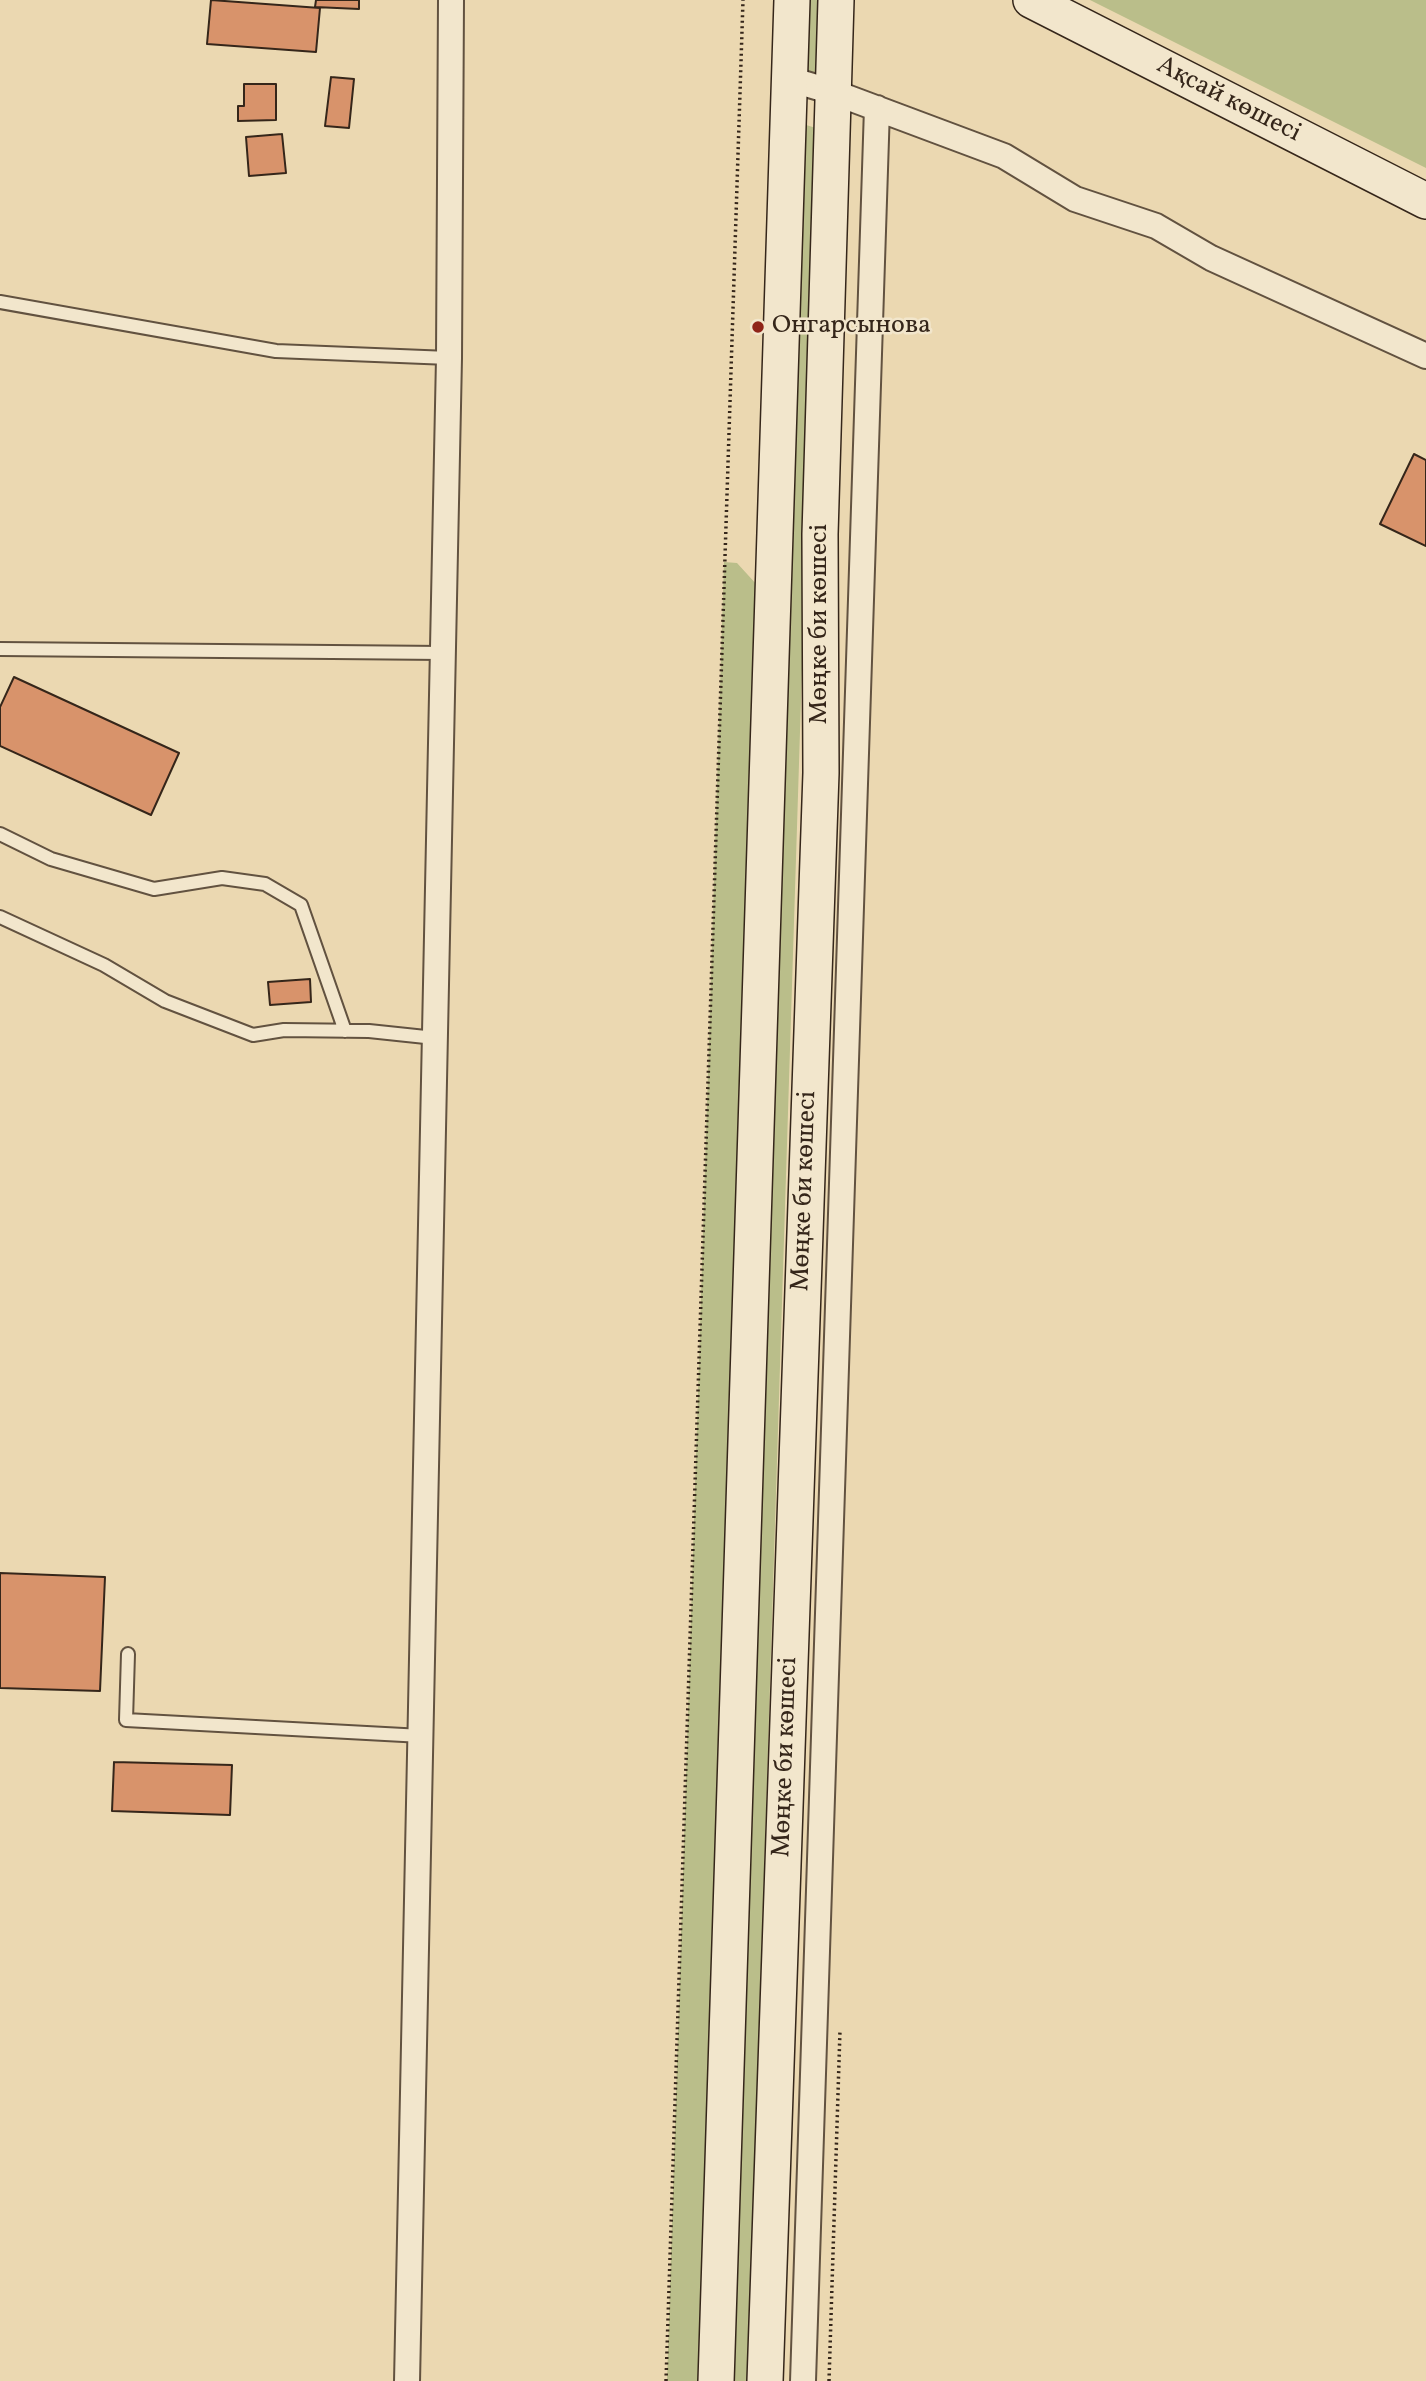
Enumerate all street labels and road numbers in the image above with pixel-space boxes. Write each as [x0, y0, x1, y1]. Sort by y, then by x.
street label: Ақсай көшесі [1151, 51, 1305, 151]
street label: Мөңке би көшесі [805, 524, 837, 724]
street label: Мөңке би көшесі [787, 1090, 825, 1292]
street label: Мөңке би көшесі [768, 1656, 806, 1858]

